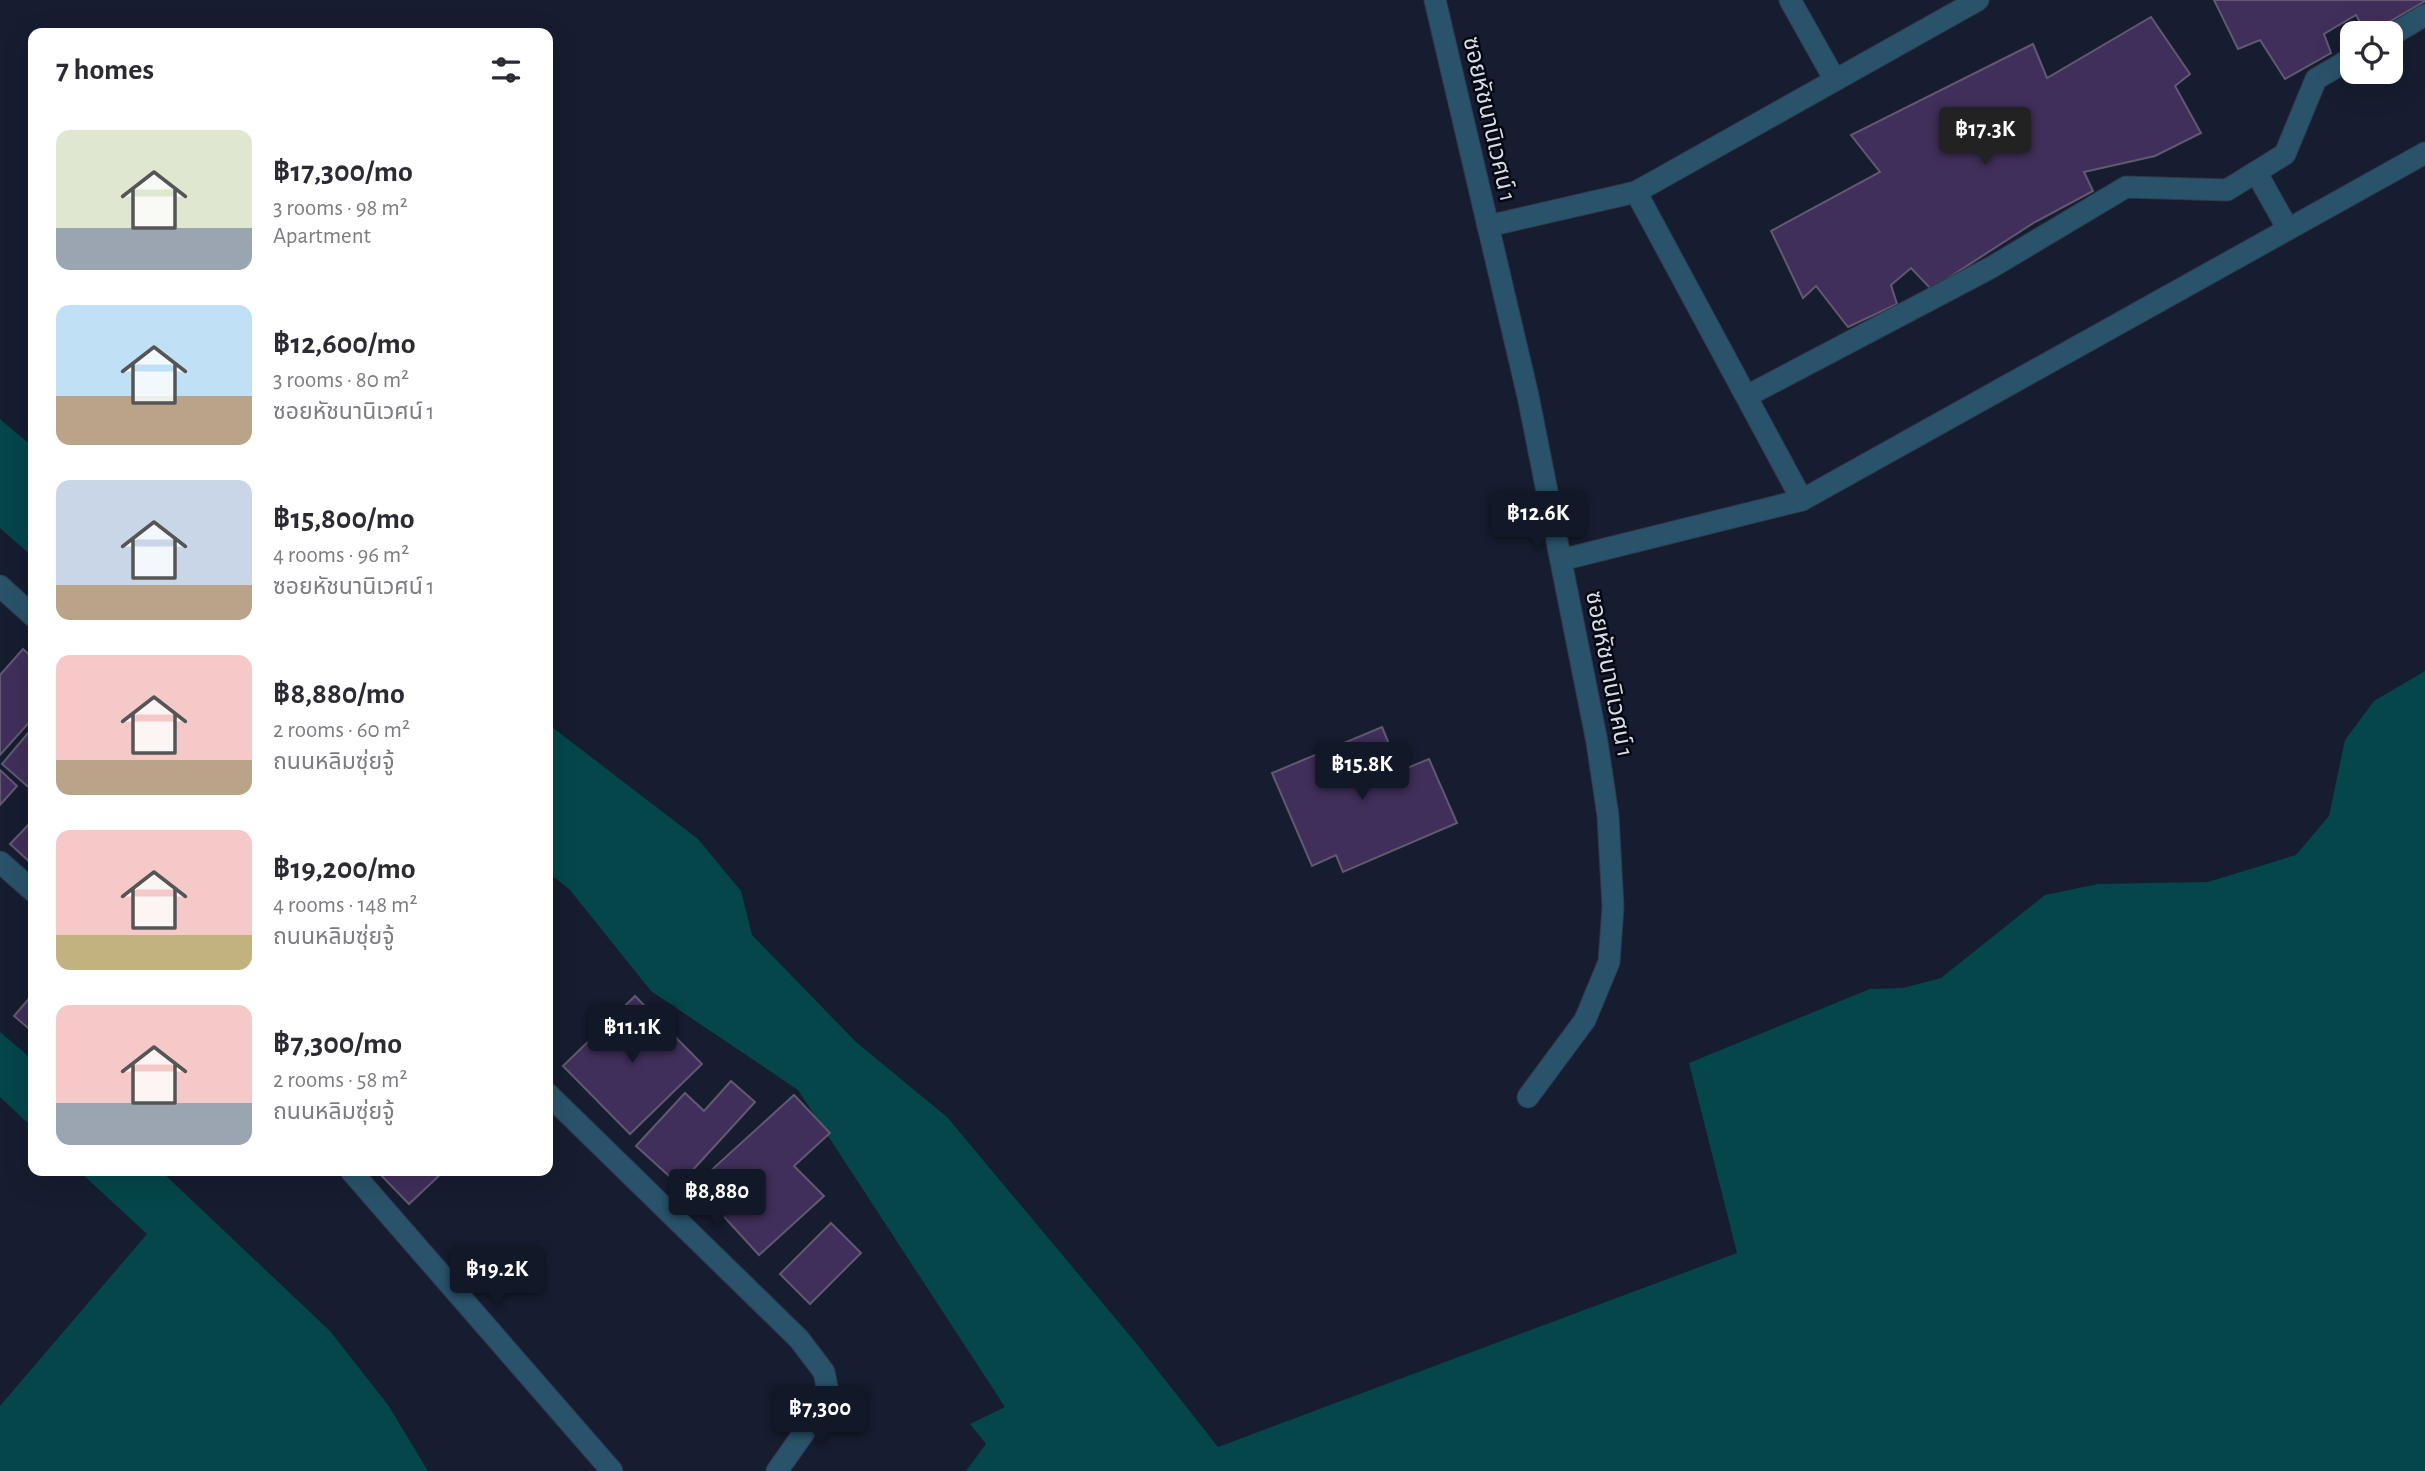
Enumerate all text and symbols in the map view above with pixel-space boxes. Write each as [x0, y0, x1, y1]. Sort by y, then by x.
map controls [2340, 21, 2403, 84]
button: locate [2340, 21, 2403, 84]
street label: ซอยหัชนานิเวศน์ 1 [1458, 34, 1521, 204]
icon: filters [487, 51, 525, 89]
text: 7 homes [56, 55, 154, 85]
pin: ฿17.3K [1928, 108, 2042, 167]
text: ฿17.3K [1955, 118, 2015, 141]
text: ฿17,300/mo [273, 157, 413, 187]
icon: home [112, 158, 196, 242]
text: 3 rooms · 98 m² [273, 197, 408, 220]
text: Apartment [273, 225, 371, 248]
text: ฿12,600/mo [273, 329, 416, 359]
icon: home [112, 333, 196, 417]
text: 3 rooms · 80 m² [273, 369, 409, 392]
text: ซอยหัชนานิเวศน์ 1 [273, 401, 434, 424]
pin: ฿12.6K [1481, 491, 1595, 551]
text: ฿12.6K [1507, 502, 1569, 525]
text: ฿15,800/mo [273, 504, 415, 534]
icon: home [112, 508, 196, 592]
text: 4 rooms · 96 m² [273, 544, 409, 567]
text: ซอยหัชนานิเวศน์ 1 [273, 576, 434, 599]
street label: ซอยหัชนานิเวศน์ 1 [1581, 589, 1638, 759]
text: ฿8,880/mo [273, 679, 405, 709]
icon: home [112, 683, 196, 767]
text: 2 rooms · 60 m² [273, 719, 410, 742]
pin: ฿15.8K [1305, 742, 1419, 802]
text: ถนนหลิมซุ่ยจู้ [273, 751, 395, 774]
text: ฿15.8K [1331, 753, 1393, 776]
text: ฿19,200/mo [273, 854, 416, 884]
icon: home [112, 858, 196, 942]
text: 4 rooms · 148 m² [273, 894, 418, 917]
text: ถนนหลิมซุ่ยจู้ [273, 926, 395, 949]
pin: ฿11.1K [575, 1006, 689, 1065]
text: ฿11.1K [604, 1016, 660, 1039]
text: ฿7,300/mo [273, 1029, 402, 1059]
icon: home [112, 1033, 196, 1117]
text: 2 rooms · 58 m² [273, 1069, 408, 1092]
text: ถนนหลิมซุ่ยจู้ [273, 1101, 395, 1124]
pin: ฿8,880 [660, 1170, 774, 1229]
text: ฿8,880 [685, 1180, 749, 1203]
pin: ฿19.2K [440, 1248, 554, 1307]
text: ฿19.2K [466, 1258, 528, 1281]
pin: ฿7,300 [763, 1386, 877, 1446]
text: ฿7,300 [789, 1397, 851, 1420]

